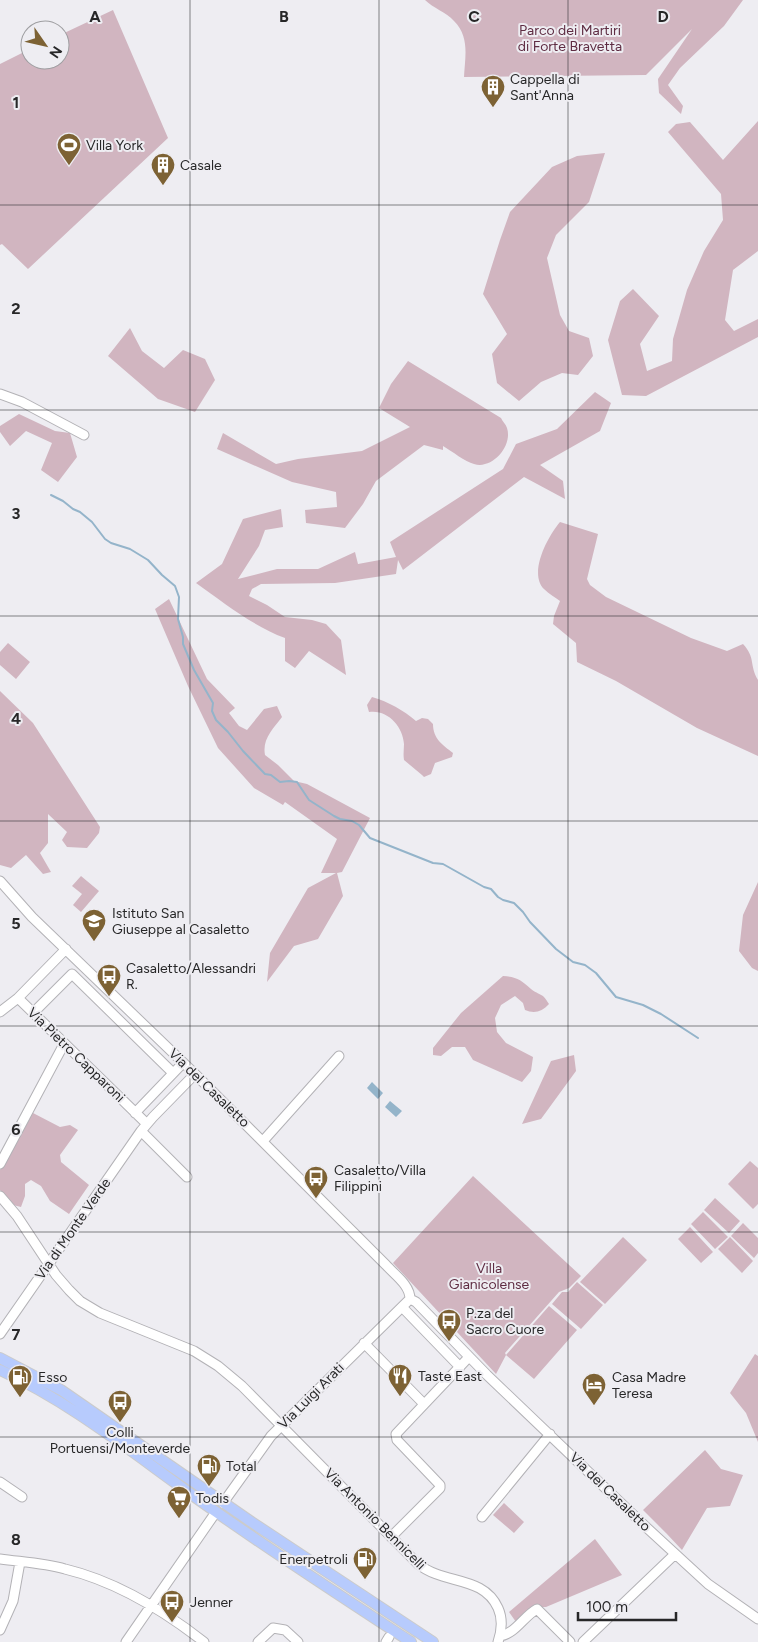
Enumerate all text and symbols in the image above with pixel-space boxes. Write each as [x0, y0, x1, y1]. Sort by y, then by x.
text: A [89, 7, 101, 26]
text: B [279, 7, 289, 26]
text: C [468, 7, 480, 26]
text: D [657, 7, 669, 26]
north arrow [20, 20, 70, 70]
park label: Parco dei Martiri di Forte Bravetta [518, 22, 622, 55]
text: N [45, 43, 65, 61]
place label: Cappella di Sant'Anna [510, 71, 580, 104]
building icon: Cappella di Sant'Anna [480, 74, 506, 108]
text: 1 [13, 93, 19, 112]
sports icon: Villa York [56, 132, 82, 166]
place label: Villa York [86, 137, 143, 154]
building icon: Casale [150, 152, 176, 186]
place label: Casale [180, 157, 222, 174]
text: 2 [11, 299, 21, 318]
text: 3 [12, 504, 21, 523]
text: 4 [11, 709, 21, 728]
place label: Istituto San Giuseppe al Casaletto [112, 905, 250, 938]
school or university icon: Istituto San Giuseppe al Casaletto [81, 908, 107, 942]
text: 5 [11, 914, 21, 933]
place label: Casaletto/Alessandri R. [126, 960, 256, 993]
bus stop icon: Casaletto/Alessandri R. [96, 963, 122, 997]
street label: Via Pietro Capparoni [24, 1004, 128, 1106]
street label: Via del Casaletto [165, 1045, 253, 1131]
text: 6 [11, 1120, 21, 1139]
place label: Casaletto/Villa Filippini [334, 1162, 426, 1195]
bus stop icon: Casaletto/Villa Filippini [303, 1165, 329, 1199]
street label: Via di Monte Verde [32, 1175, 115, 1283]
park label: Villa Gianicolense [449, 1260, 530, 1293]
place label: P.za del Sacro Cuore [466, 1305, 544, 1338]
bus stop icon: P.za del Sacro Cuore [436, 1308, 462, 1342]
text: 7 [12, 1325, 21, 1344]
street label: Via Luigi Arati [274, 1359, 348, 1433]
restaurant icon: Taste East [387, 1363, 413, 1397]
fuel station icon: Esso [7, 1364, 33, 1398]
place label: Taste East [418, 1368, 482, 1385]
place label: Esso [38, 1369, 67, 1386]
place label: Casa Madre Teresa [612, 1369, 686, 1402]
hotel icon: Casa Madre Teresa [581, 1372, 607, 1406]
bus stop icon: Colli Portuensi/Monteverde [107, 1389, 133, 1423]
place label: Colli Portuensi/Monteverde [50, 1424, 191, 1457]
street label: Via del Casaletto [566, 1449, 654, 1535]
fuel station icon: Total [196, 1453, 222, 1487]
place label: Total [226, 1458, 256, 1475]
street label: Via Antonio Bennicelli [321, 1465, 429, 1573]
supermarket icon: Todis [166, 1485, 192, 1519]
place label: Todis [196, 1490, 229, 1507]
text: 8 [11, 1530, 21, 1549]
fuel station icon: Enerpetroli [352, 1546, 378, 1580]
place label: Enerpetroli [279, 1551, 348, 1568]
bus stop icon: Jenner [159, 1589, 185, 1623]
scale bar [578, 1590, 676, 1622]
place label: Jenner [190, 1594, 233, 1611]
text: 100 m [586, 1598, 628, 1616]

